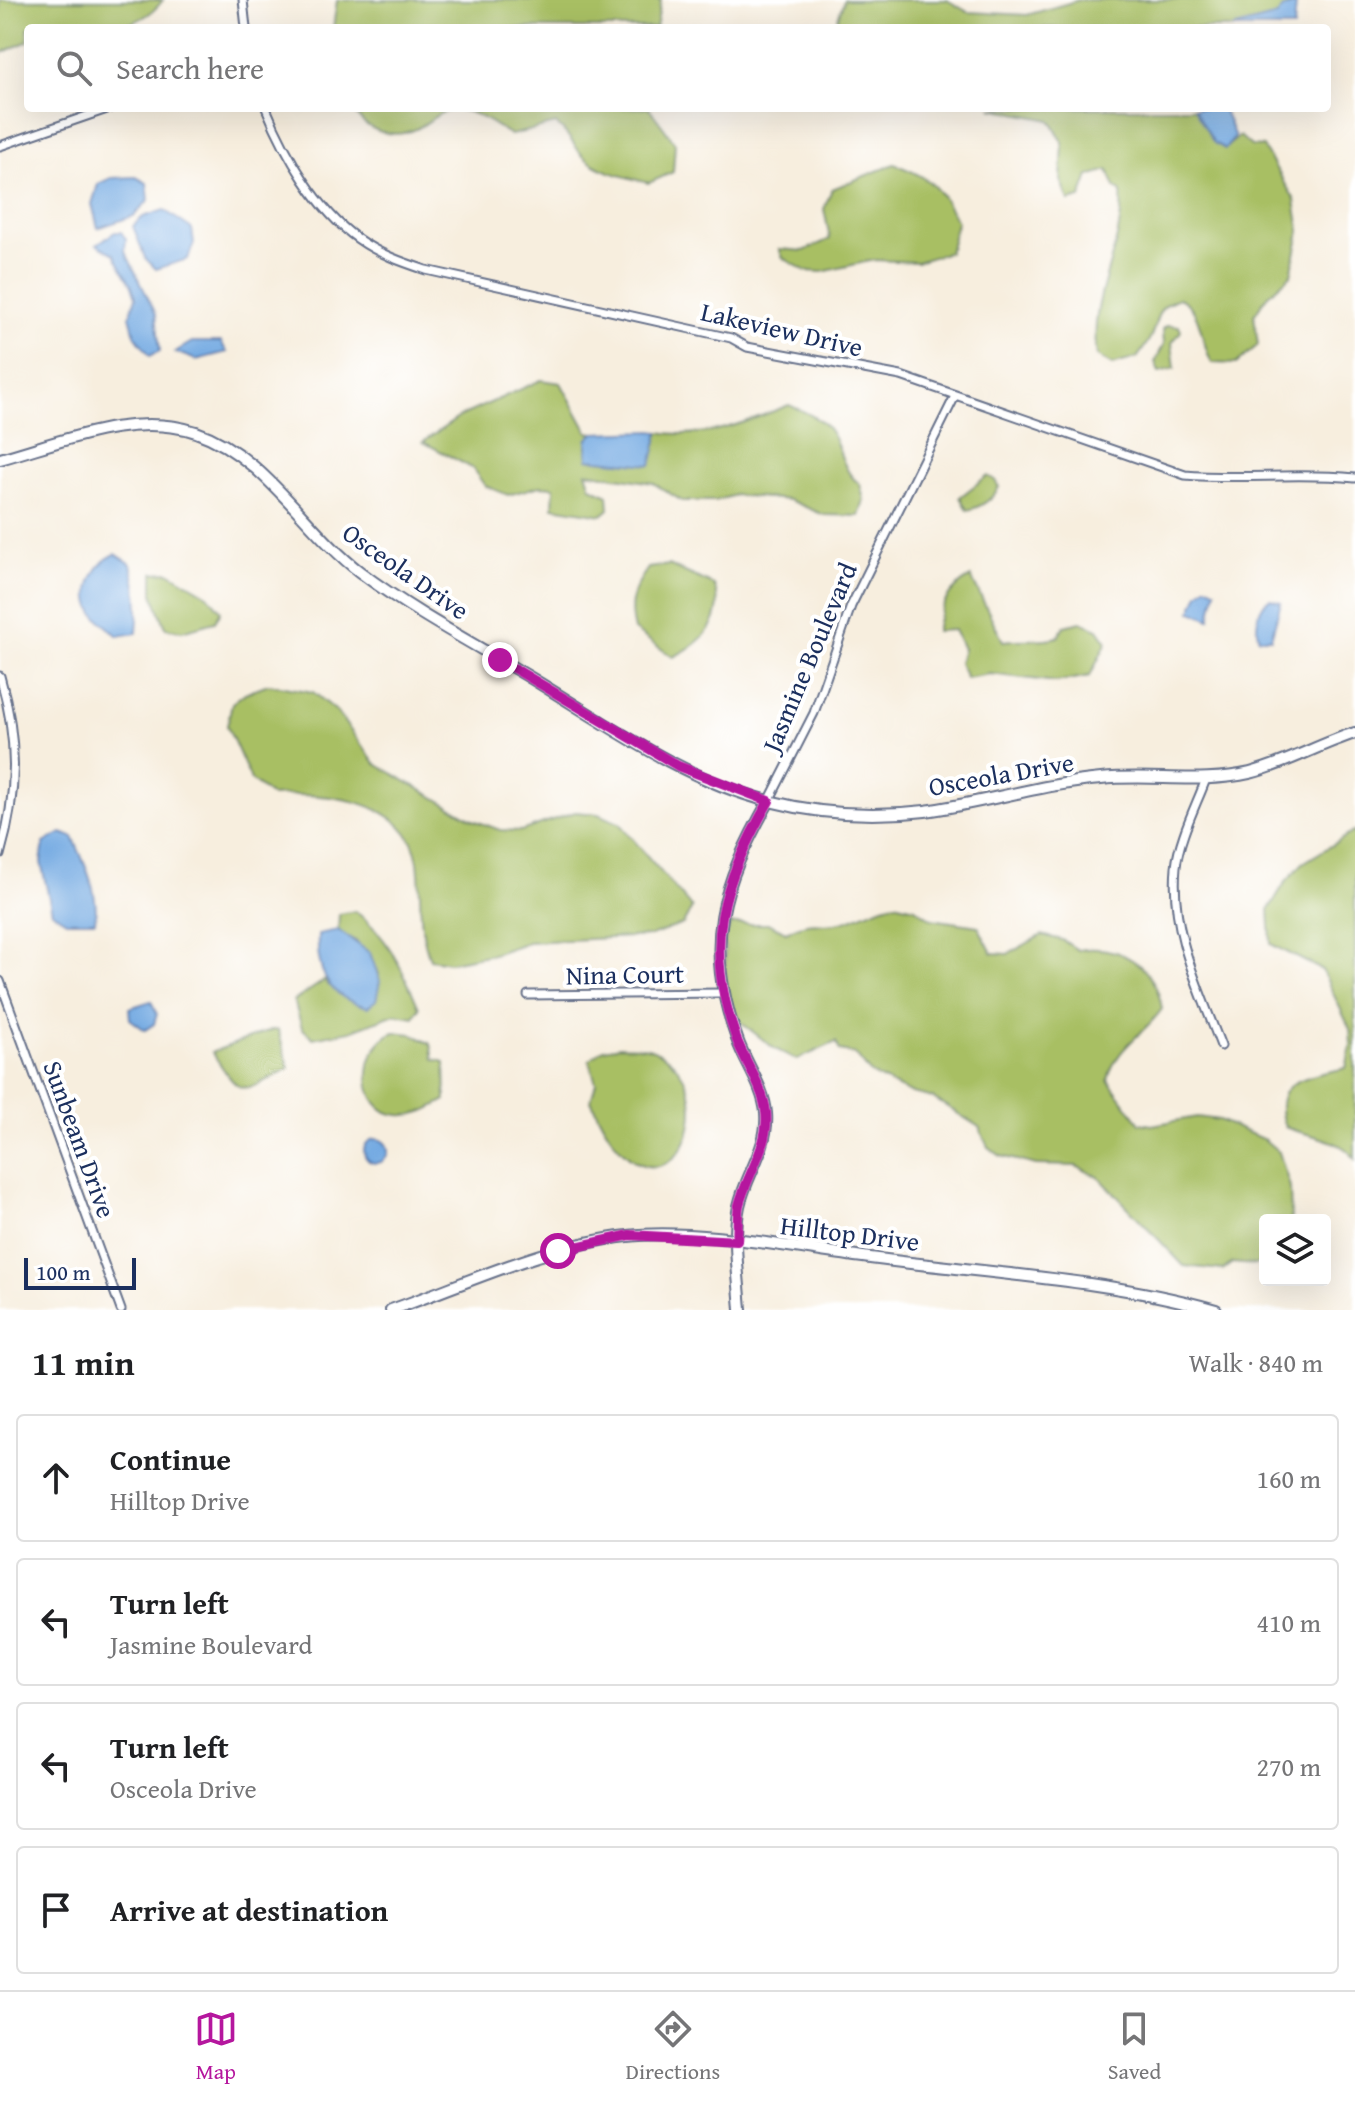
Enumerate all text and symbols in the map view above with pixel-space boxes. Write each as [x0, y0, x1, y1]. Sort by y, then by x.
search box [24, 24, 1331, 112]
icon: search [52, 46, 96, 90]
text: Search here [116, 46, 264, 90]
street label: Lakeview Drive [697, 291, 867, 367]
street label: Osceola Drive [335, 513, 477, 629]
street label: Jasmine Boulevard [750, 556, 867, 761]
route end [482, 642, 518, 678]
street label: Osceola Drive [925, 742, 1077, 806]
street label: Nina Court [566, 953, 684, 995]
street label: Sunbeam Drive [34, 1055, 126, 1223]
street label: Hilltop Drive [778, 1205, 922, 1261]
map controls [1259, 1214, 1331, 1286]
button: layers [1259, 1214, 1331, 1286]
route start [540, 1233, 576, 1269]
scale bar [24, 1254, 136, 1290]
text: 100 m [36, 1256, 91, 1288]
text: 11 min [32, 1338, 134, 1387]
text: Walk · 840 m [1189, 1343, 1323, 1382]
text: Continue [110, 1437, 231, 1481]
icon: ahead [34, 1456, 78, 1500]
text: 160 m [1256, 1459, 1321, 1498]
text: Hilltop Drive [110, 1481, 250, 1520]
text: Turn left [110, 1581, 229, 1625]
icon: left [34, 1600, 78, 1644]
text: 410 m [1256, 1603, 1321, 1642]
text: Jasmine Boulevard [110, 1625, 313, 1664]
text: Turn left [110, 1725, 229, 1769]
icon: left [34, 1744, 78, 1788]
text: 270 m [1256, 1747, 1321, 1786]
text: Osceola Drive [110, 1769, 257, 1808]
icon: arrive [34, 1888, 78, 1932]
text: Arrive at destination [110, 1888, 388, 1932]
tab: Map [194, 2007, 238, 2087]
tab: Directions [626, 2007, 720, 2087]
tab: Saved [1108, 2007, 1161, 2087]

